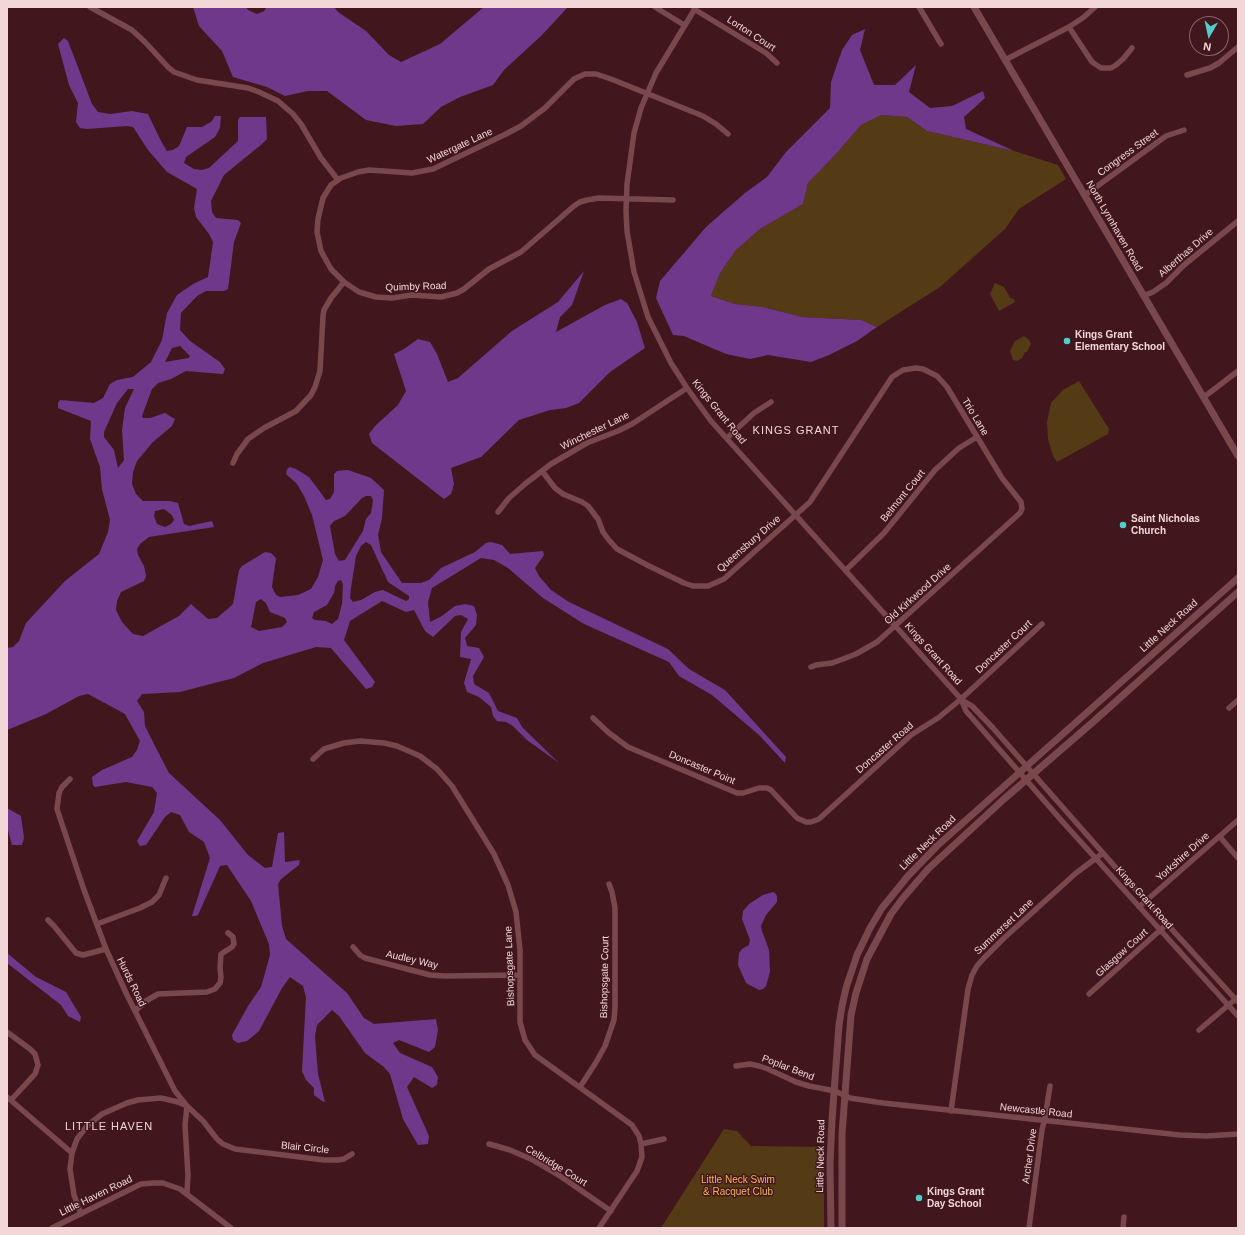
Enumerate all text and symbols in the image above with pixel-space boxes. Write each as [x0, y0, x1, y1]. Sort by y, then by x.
street label: Lorton Court [724, 14, 778, 54]
north arrow [1189, 16, 1229, 56]
text: N [1202, 40, 1212, 53]
street label: Watergate Lane [425, 126, 495, 166]
street label: Congress Street [1095, 127, 1161, 179]
street label: North Lynnhaven Road [1083, 179, 1145, 273]
street label: Alberthas Drive [1156, 226, 1216, 280]
street label: Quimby Road [385, 280, 447, 294]
place label: Kings Grant Elementary School [1075, 329, 1165, 352]
marker: Kings Grant Elementary School [1062, 336, 1072, 346]
street label: Kings Grant Road [689, 377, 749, 447]
street label: Trio Lane [959, 396, 991, 438]
street label: Winchester Lane [559, 409, 631, 453]
district label: KINGS GRANT [753, 424, 839, 438]
street label: Belmont Court [878, 467, 928, 525]
street label: Queensbury Drive [715, 513, 783, 575]
place label: Saint Nicholas Church [1131, 513, 1200, 536]
marker: Saint Nicholas Church [1118, 520, 1128, 530]
street label: Old Kirkwood Drive [882, 561, 954, 627]
street label: Little Neck Road [1138, 597, 1200, 655]
street label: Doncaster Court [973, 618, 1035, 676]
street label: Kings Grant Road [902, 620, 964, 688]
street label: Doncaster Road [854, 720, 916, 776]
street label: Doncaster Point [667, 749, 737, 787]
street label: Little Neck Road [897, 813, 959, 873]
street label: Yorkshire Drive [1154, 830, 1212, 884]
street label: Kings Grant Road [1113, 864, 1175, 932]
street label: Summerset Lane [972, 897, 1036, 957]
street label: Bishopsgate Lane [503, 926, 517, 1006]
street label: Glasgow Court [1093, 926, 1151, 980]
street label: Bishopsgate Court [598, 936, 612, 1018]
street label: Audley Way [385, 948, 439, 972]
street label: Hurds Road [114, 955, 148, 1009]
street label: Poplar Bend [760, 1053, 816, 1083]
street label: Newcastle Road [999, 1101, 1073, 1121]
street label: Little Neck Road [814, 1119, 828, 1193]
district label: LITTLE HAVEN [65, 1120, 153, 1134]
street label: Archer Drive [1020, 1128, 1040, 1184]
street label: Blair Circle [280, 1140, 330, 1156]
street label: Celbridge Court [523, 1143, 589, 1189]
street label: Little Haven Road [58, 1173, 134, 1219]
park label: Little Neck Swim & Racquet Club [701, 1174, 775, 1198]
place label: Kings Grant Day School [927, 1186, 984, 1210]
marker: Kings Grant Day School [914, 1193, 924, 1203]

